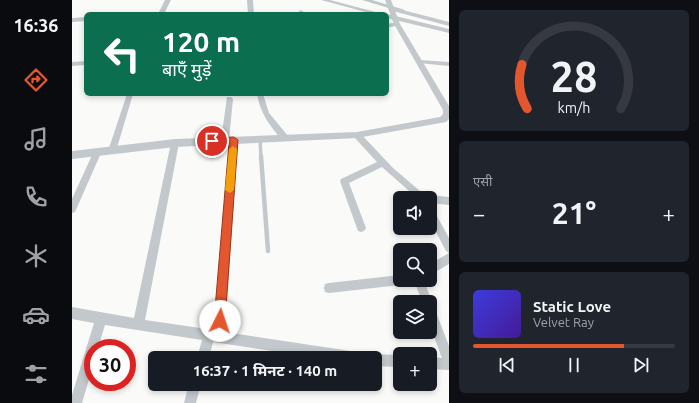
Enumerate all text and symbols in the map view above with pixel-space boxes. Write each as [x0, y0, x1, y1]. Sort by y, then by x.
text: 16:36 [13, 15, 59, 35]
text: 120 m [162, 26, 240, 57]
icon: left [96, 28, 148, 80]
text: 28 [551, 52, 597, 99]
text: बाएँ मुड़ें [162, 59, 211, 79]
icon: directions [22, 66, 50, 94]
text: km/h [558, 99, 590, 115]
pin [195, 124, 229, 158]
icon: music [22, 125, 50, 153]
icon: arrive [201, 130, 223, 152]
text: एसी [473, 174, 492, 188]
icon: phone [22, 183, 50, 211]
map controls [393, 191, 437, 391]
button: sound [393, 191, 437, 235]
text: 21° [552, 196, 596, 230]
text: − [473, 201, 485, 226]
text: + [663, 201, 675, 226]
icon: climate [22, 242, 50, 270]
button: search [393, 243, 437, 287]
button: layers [393, 295, 437, 339]
text: Static Love [533, 298, 611, 315]
position arrow [199, 300, 241, 342]
icon: car [22, 301, 50, 329]
text: Velvet Ray [533, 315, 594, 329]
speed limit sign: 30 [84, 339, 136, 391]
button: + [393, 347, 437, 391]
icon: previous [496, 354, 518, 376]
icon: pause [563, 354, 585, 376]
icon: next [630, 354, 652, 376]
icon: filters [22, 360, 50, 388]
text: 16:37 · 1 मिनट · 140 m [193, 362, 337, 379]

